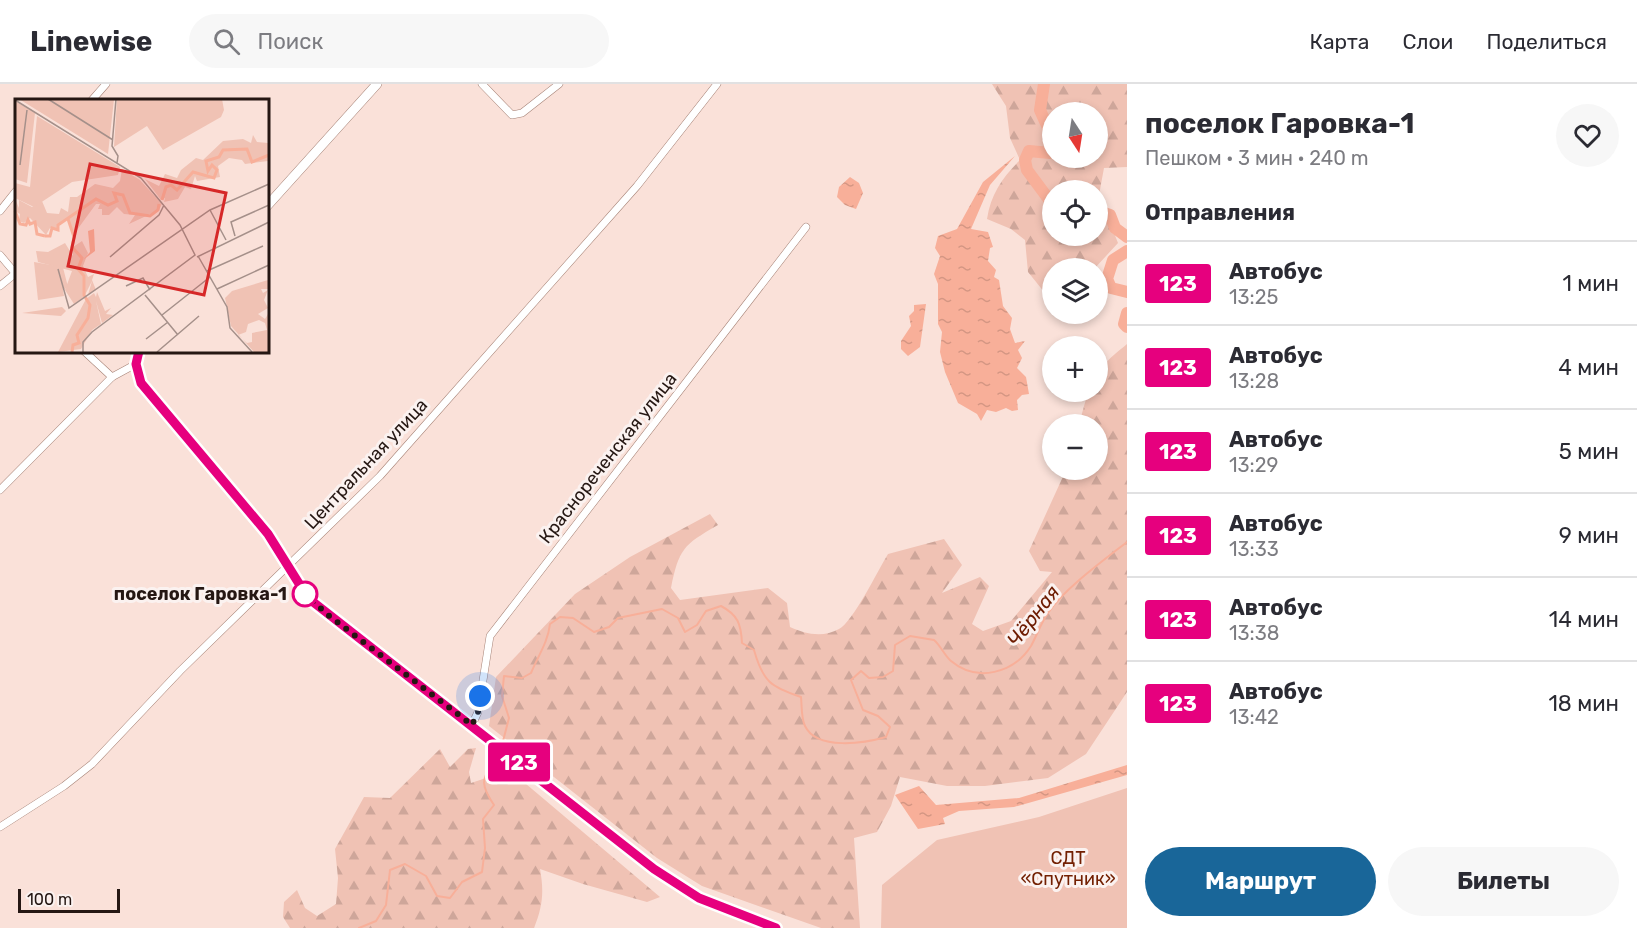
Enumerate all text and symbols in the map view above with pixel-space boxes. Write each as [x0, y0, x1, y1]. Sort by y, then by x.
search box [189, 14, 609, 68]
text: Linewise [30, 25, 153, 58]
icon: search [210, 25, 243, 58]
text: Поиск [258, 28, 323, 55]
text: Карта [1309, 29, 1369, 54]
text: Слои [1402, 29, 1453, 54]
text: Поделиться [1486, 29, 1607, 54]
inset map [15, 99, 268, 352]
north arrow [1042, 102, 1108, 168]
map controls [1042, 102, 1108, 480]
button: heart [1556, 104, 1619, 167]
text: поселок Гаровка-1 [1145, 107, 1414, 140]
text: Пешком · 3 мин · 240 m [1145, 146, 1369, 170]
button: locate [1042, 180, 1108, 246]
text: Отправления [1145, 199, 1295, 226]
button: layers [1042, 258, 1108, 324]
text: Автобус [1229, 258, 1323, 285]
text: 1 мин [1562, 270, 1619, 297]
text: 123 [1159, 271, 1197, 296]
text: 13:25 [1229, 285, 1278, 309]
button: + [1042, 336, 1108, 402]
text: Автобус [1229, 342, 1323, 369]
text: 4 мин [1558, 354, 1619, 381]
text: 123 [1159, 355, 1197, 380]
street label: Краснореченская улица [534, 368, 682, 548]
text: 13:28 [1229, 369, 1279, 393]
street label: Центральная улица [300, 394, 432, 534]
button: − [1042, 414, 1108, 480]
text: Автобус [1229, 426, 1323, 453]
text: 5 мин [1559, 438, 1619, 465]
text: 123 [1159, 439, 1197, 464]
text: 13:29 [1229, 453, 1278, 477]
text: Автобус [1229, 510, 1323, 537]
text: 9 мин [1559, 522, 1619, 549]
text: 123 [1159, 523, 1197, 548]
text: 13:33 [1229, 537, 1279, 561]
water label: Чёрная [1002, 580, 1064, 651]
marker: поселок Гаровка-1 [292, 581, 318, 607]
place label: поселок Гаровка-1 [114, 583, 287, 605]
text: Автобус [1229, 594, 1323, 621]
text: 14 мин [1549, 606, 1619, 633]
text: 123 [1159, 607, 1197, 632]
text: 13:38 [1229, 621, 1279, 645]
text: Автобус [1229, 678, 1323, 705]
your location [465, 681, 495, 711]
text: 18 мин [1548, 690, 1619, 717]
text: 123 [1159, 691, 1197, 716]
text: 13:42 [1229, 705, 1279, 729]
line badge: 123 [484, 742, 554, 782]
text: 123 [500, 750, 538, 775]
park label: СДТ «Спутник» [1020, 847, 1116, 890]
button: Маршрут [1145, 847, 1376, 916]
button: Билеты [1388, 847, 1619, 916]
scale bar [18, 886, 120, 914]
text: 100 m [27, 890, 72, 909]

